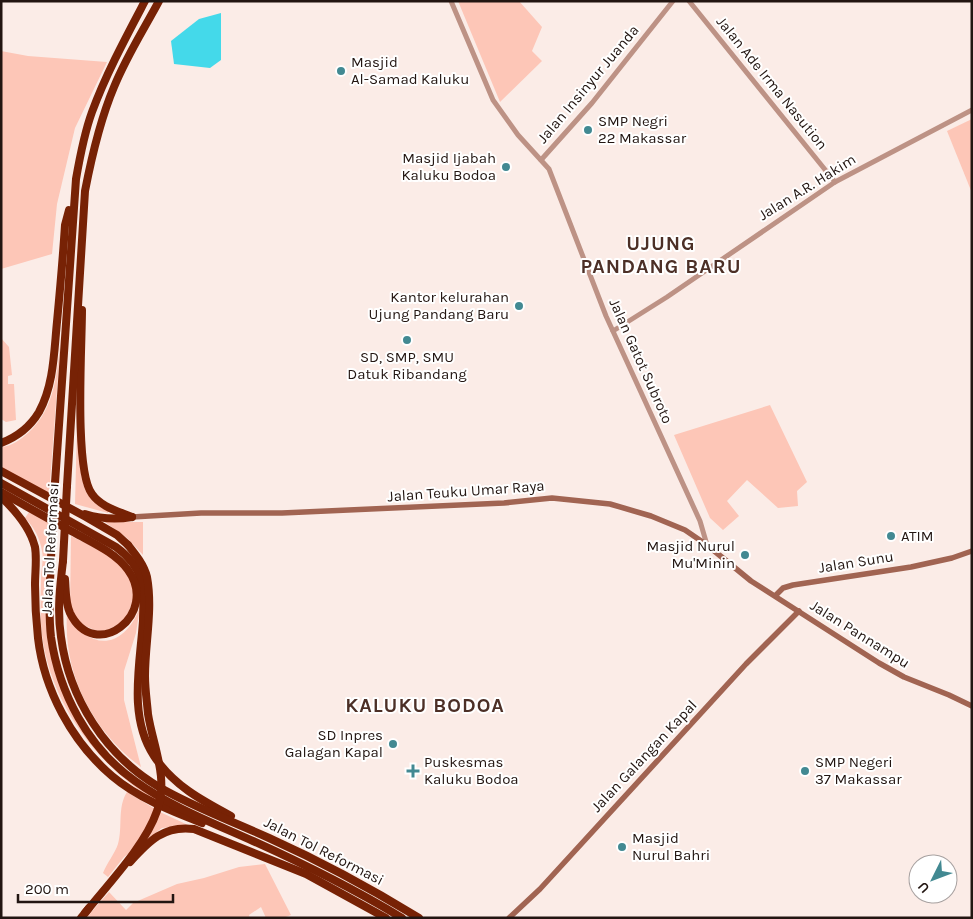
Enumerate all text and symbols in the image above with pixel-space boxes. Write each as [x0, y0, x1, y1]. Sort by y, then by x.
street label: Jalan Ade Irma Nasution [713, 13, 831, 153]
street label: Jalan Insinyur Juanda [533, 21, 643, 147]
place label: Masjid Al-Samad Kaluku [351, 53, 469, 88]
marker: Masjid Al-Samad Kaluku [335, 65, 347, 77]
place label: SMP Negri 22 Makassar [598, 112, 687, 147]
marker: SMP Negri 22 Makassar [582, 124, 594, 136]
place label: Masjid Ijabah Kaluku Bodoa [401, 149, 496, 184]
street label: Jalan A.R. Hakim [755, 150, 859, 224]
marker: Masjid Ijabah Kaluku Bodoa [500, 161, 512, 173]
district label: UJUNG PANDANG BARU [581, 232, 741, 278]
place label: Kantor kelurahan Ujung Pandang Baru [368, 288, 509, 323]
street label: Jalan Gatot Subroto [605, 296, 677, 426]
marker: Kantor kelurahan Ujung Pandang Baru [513, 300, 525, 312]
marker: SD, SMP, SMU Datuk Ribandang [401, 334, 413, 346]
place label: SD, SMP, SMU Datuk Ribandang [347, 348, 467, 383]
street label: Jalan Teuku Umar Raya [387, 477, 545, 505]
street label: Jalan Tol Reformasi [38, 483, 62, 615]
place label: ATIM [901, 527, 933, 545]
marker: ATIM [885, 530, 897, 542]
place label: Masjid Nurul Mu'Minin [646, 537, 735, 572]
street label: Jalan Sunu [817, 547, 895, 577]
marker: Masjid Nurul Mu'Minin [739, 549, 751, 561]
street label: Jalan Pannampu [807, 596, 913, 672]
district label: KALUKU BODOA [345, 694, 505, 717]
street label: Jalan Galangan Kapal [587, 696, 701, 816]
place label: SD Inpres Galagan Kapal [285, 726, 383, 761]
marker: SD Inpres Galagan Kapal [387, 738, 399, 750]
place label: Puskesmas Kaluku Bodoa [424, 753, 519, 788]
place label: SMP Negeri 37 Makassar [815, 753, 902, 788]
marker: Puskesmas Kaluku Bodoa [406, 764, 420, 778]
marker: SMP Negeri 37 Makassar [799, 765, 811, 777]
street label: Jalan Tol Reformasi [261, 813, 387, 889]
place label: Masjid Nurul Bahri [632, 829, 710, 864]
marker: Masjid Nurul Bahri [616, 841, 628, 853]
north arrow [908, 854, 958, 904]
scale bar [18, 872, 172, 904]
text: U [914, 878, 933, 897]
text: 200 m [25, 880, 69, 898]

